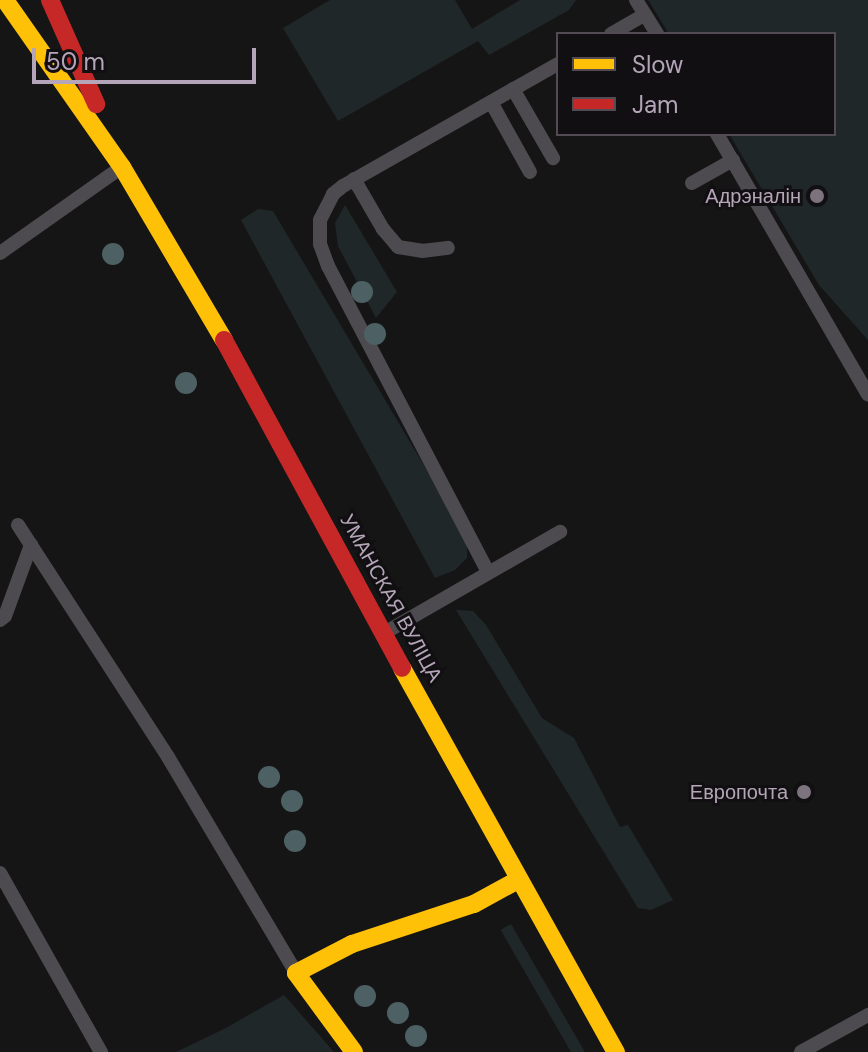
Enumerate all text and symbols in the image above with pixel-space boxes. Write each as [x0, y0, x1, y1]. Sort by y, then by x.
scale bar [36, 32, 260, 82]
legend [556, 32, 836, 136]
text: 50 m [46, 46, 105, 77]
text: Slow [632, 49, 683, 80]
text: Jam [632, 89, 678, 120]
place label: Адрэналін [705, 184, 801, 208]
marker: Адрэналін [808, 187, 826, 205]
street label: УМАНСКАЯ ВУЛІЦА [335, 510, 447, 686]
place label: Европочта [690, 780, 788, 804]
marker: Европочта [795, 783, 813, 801]

